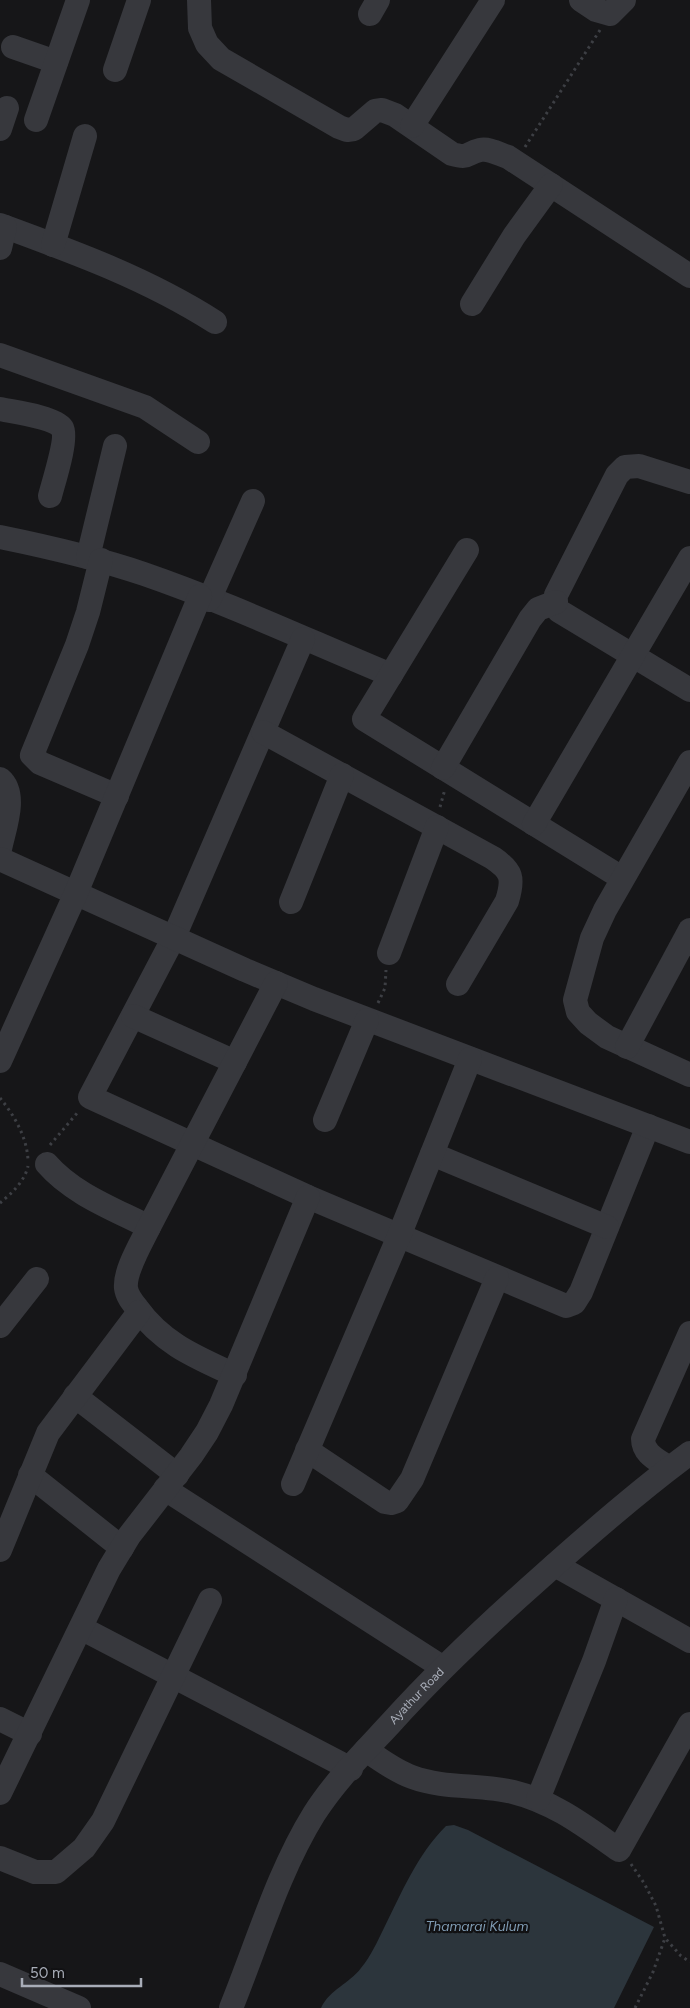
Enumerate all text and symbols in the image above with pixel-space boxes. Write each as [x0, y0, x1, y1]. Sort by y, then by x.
street label: Ayathur Road [386, 1665, 447, 1727]
water label: Thamarai Kulum [426, 1918, 528, 1935]
scale bar [22, 1956, 141, 1988]
text: 50 m [30, 1964, 65, 1982]

